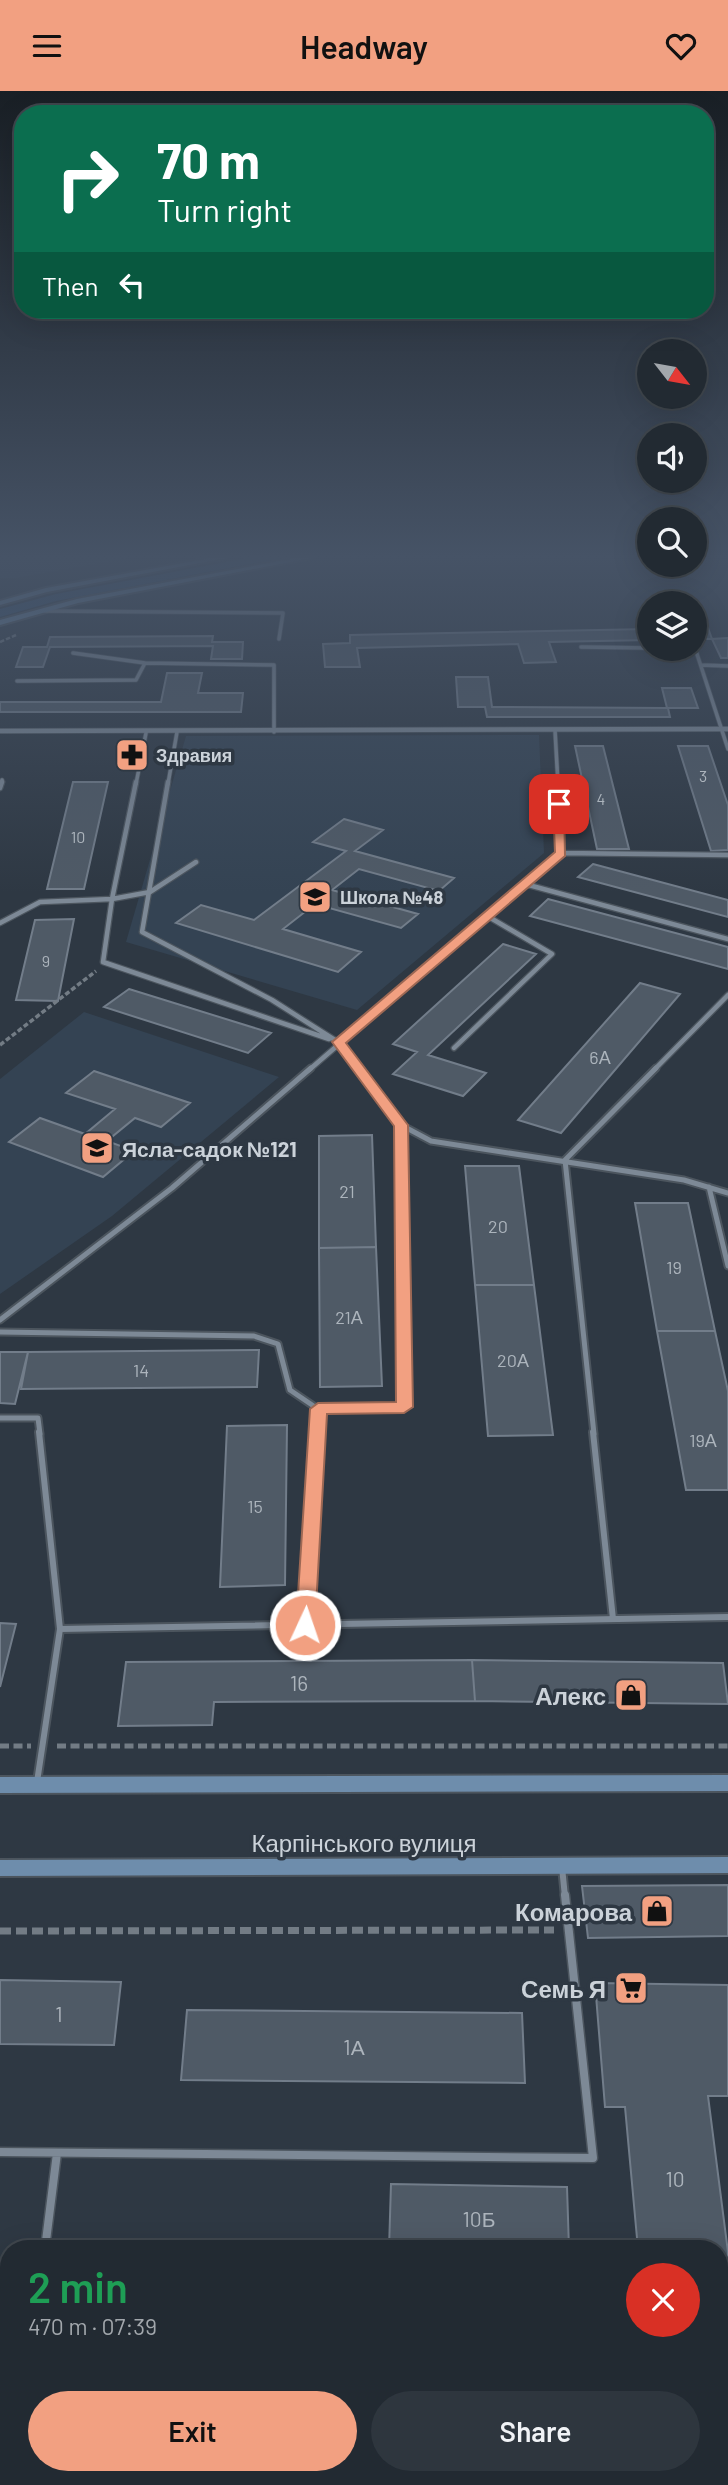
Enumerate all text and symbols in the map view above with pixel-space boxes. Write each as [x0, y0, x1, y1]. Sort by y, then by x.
icon: menu [28, 27, 66, 65]
text: Headway [300, 27, 428, 65]
icon: heart [662, 27, 700, 65]
text: 70 m [157, 130, 260, 189]
icon: right [42, 133, 133, 224]
text: Turn right [157, 190, 292, 228]
icon: left [113, 266, 151, 304]
text: Then [42, 270, 99, 301]
north arrow [637, 339, 707, 409]
map controls [637, 339, 707, 661]
button: sound [637, 423, 707, 493]
button: search [637, 507, 707, 577]
button: layers [637, 591, 707, 661]
pharmacy icon: Здравия [113, 736, 151, 774]
place label: Здравия [156, 744, 232, 766]
house number: 3 [699, 766, 707, 785]
pin [529, 774, 589, 834]
icon: arrive [540, 785, 578, 823]
house number: 4 [597, 789, 605, 808]
house number: 10 [71, 827, 85, 846]
school or university icon: Школа №48 [296, 878, 334, 916]
place label: Школа №48 [340, 886, 443, 908]
house number: 9 [42, 951, 50, 970]
house number: 6А [589, 1046, 611, 1068]
school or university icon: Ясла-садок №121 [78, 1129, 116, 1167]
place label: Ясла-садок №121 [122, 1136, 297, 1161]
house number: 21 [339, 1180, 355, 1202]
house number: 20 [488, 1215, 508, 1237]
house number: 19 [666, 1256, 682, 1278]
house number: 21А [335, 1306, 363, 1328]
house number: 20А [497, 1349, 529, 1371]
house number: 14 [133, 1359, 149, 1381]
house number: 19А [689, 1429, 717, 1451]
house number: 15 [247, 1495, 263, 1517]
position arrow [268, 1588, 342, 1662]
house number: 16 [290, 1670, 308, 1695]
shop icon: Алекс [612, 1676, 650, 1714]
place label: Алекс [535, 1681, 606, 1710]
street label: Карпінського вулиця [251, 1828, 477, 1857]
shop icon: Комарова [638, 1892, 676, 1930]
place label: Комарова [515, 1897, 633, 1926]
supermarket icon: Семь Я [612, 1969, 650, 2007]
place label: Семь Я [521, 1974, 606, 2003]
house number: 1 [55, 2001, 63, 2026]
house number: 1А [343, 2034, 365, 2059]
house number: 10 [665, 2166, 685, 2191]
house number: 10Б [463, 2206, 496, 2231]
text: 2 min [28, 2261, 128, 2311]
button: close [626, 2263, 700, 2337]
text: 470 m · 07:39 [28, 2312, 157, 2340]
button: Exit [28, 2391, 357, 2471]
button: Share [371, 2391, 700, 2471]

